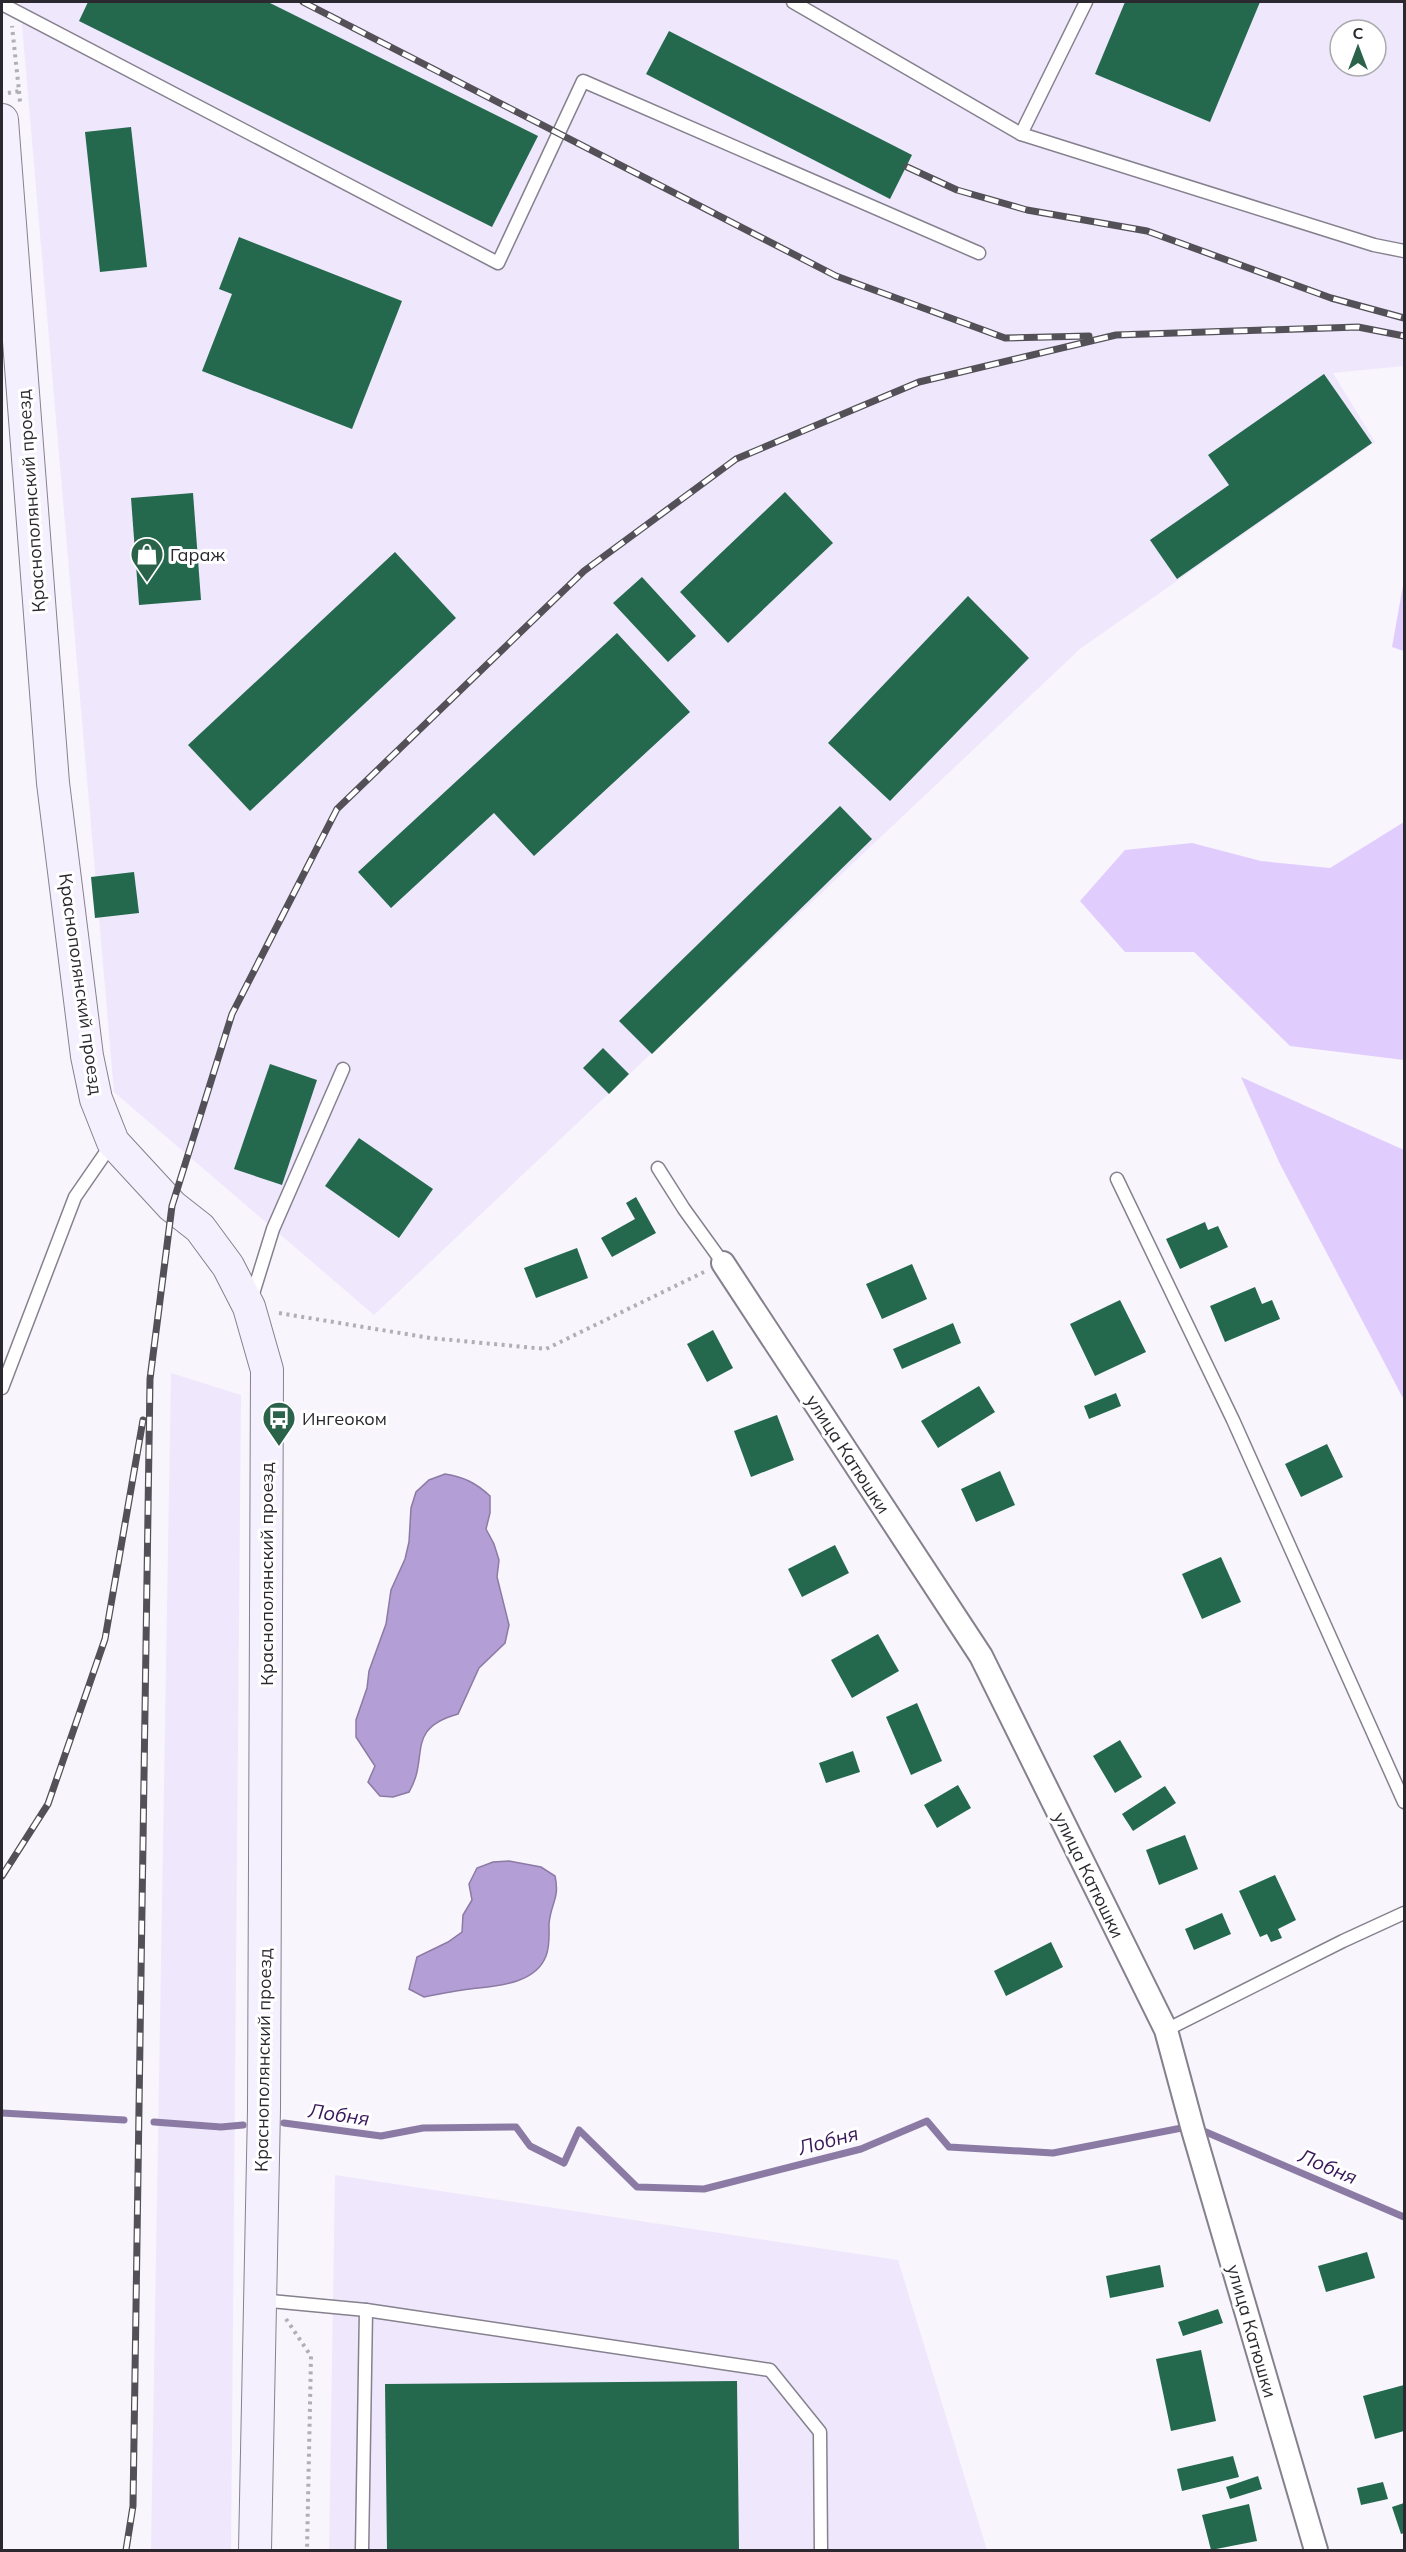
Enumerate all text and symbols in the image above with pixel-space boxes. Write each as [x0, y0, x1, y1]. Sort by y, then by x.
north arrow [1328, 18, 1388, 78]
text: С [1353, 23, 1364, 43]
street label: Краснополянский проезд [12, 389, 50, 613]
shop icon: Гараж [129, 536, 165, 583]
place label: Гараж [170, 543, 226, 566]
street label: Краснополянский проезд [54, 872, 108, 1096]
street label: улица Катюшки [801, 1390, 895, 1518]
bus stop icon: Ингеоком [261, 1400, 297, 1447]
place label: Ингеоком [302, 1407, 387, 1430]
street label: Краснополянский проезд [255, 1462, 278, 1686]
street label: улица Катюшки [1049, 1808, 1129, 1942]
street label: Краснополянский проезд [250, 1948, 276, 2172]
water label: Лобня [306, 2097, 371, 2131]
water label: Лобня [794, 2120, 861, 2160]
water label: Лобня [1294, 2142, 1361, 2190]
street label: улица Катюшки [1222, 2262, 1282, 2400]

